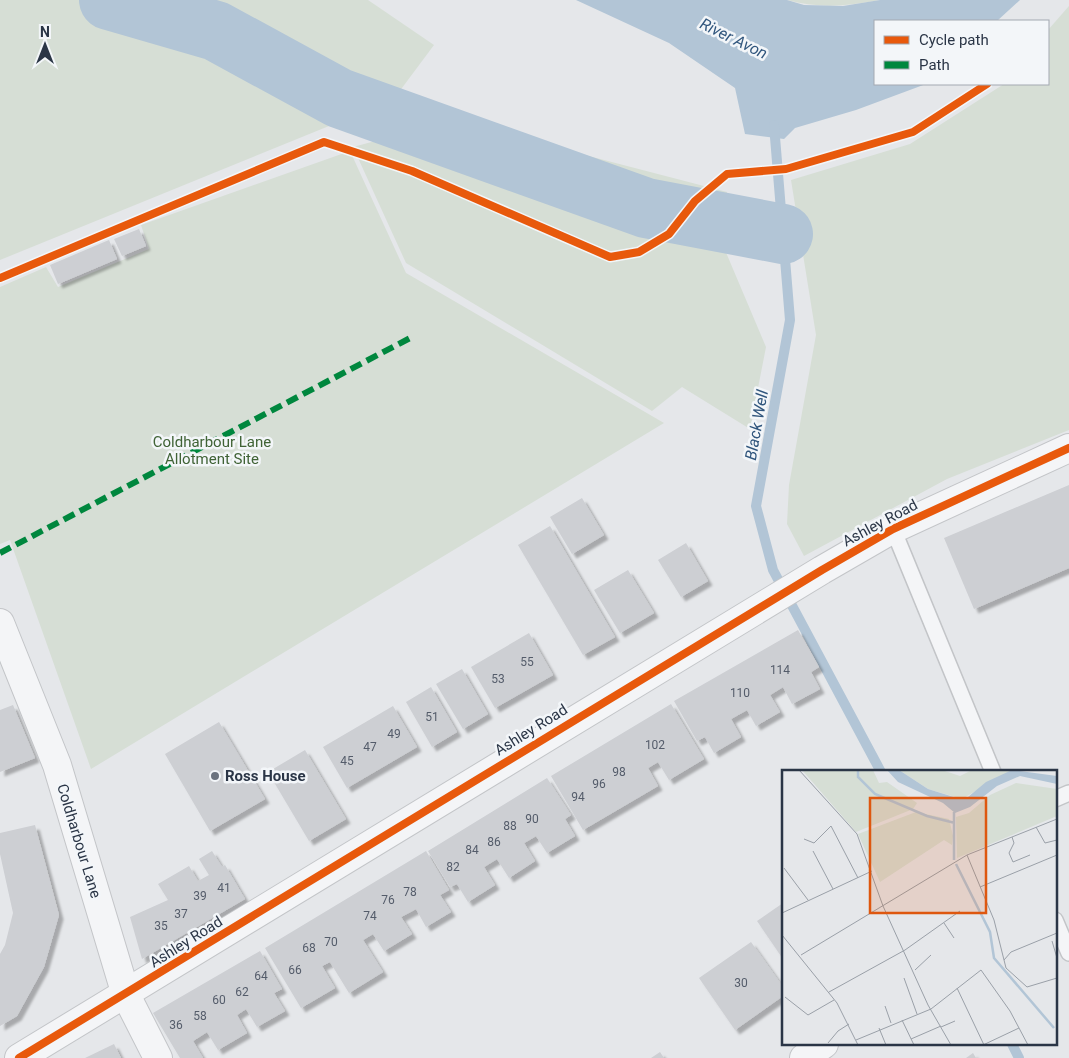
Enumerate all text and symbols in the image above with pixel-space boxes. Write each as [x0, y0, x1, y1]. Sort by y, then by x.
water label: River Avon [697, 14, 771, 63]
north arrow [20, 20, 70, 70]
legend [874, 20, 1049, 85]
text: N [40, 24, 50, 40]
text: Cycle path [919, 31, 989, 49]
text: Path [919, 56, 950, 74]
water label: Black Well [741, 388, 772, 462]
park label: Coldharbour Lane Allotment Site [153, 433, 271, 468]
street label: Ashley Road [839, 496, 921, 550]
house number: 55 [520, 655, 534, 669]
house number: 114 [770, 663, 790, 677]
house number: 53 [491, 672, 505, 686]
house number: 110 [730, 686, 750, 700]
street label: Ashley Road [491, 701, 571, 759]
house number: 51 [425, 710, 439, 724]
house number: 49 [387, 727, 401, 741]
house number: 102 [645, 738, 665, 752]
house number: 47 [363, 740, 377, 754]
house number: 45 [340, 754, 354, 768]
house number: 98 [612, 765, 626, 779]
place label: Ross House [225, 767, 305, 785]
marker: Ross House [209, 770, 221, 782]
inset map [782, 770, 1056, 1046]
house number: 96 [592, 777, 606, 791]
street label: Coldharbour Lane [53, 782, 105, 900]
house number: 94 [571, 790, 585, 804]
house number: 90 [525, 812, 539, 826]
house number: 88 [503, 819, 517, 833]
house number: 86 [487, 835, 501, 849]
house number: 84 [465, 843, 479, 857]
house number: 82 [446, 860, 460, 874]
house number: 41 [217, 881, 231, 895]
house number: 78 [403, 885, 417, 899]
house number: 39 [193, 889, 207, 903]
house number: 76 [381, 893, 395, 907]
house number: 37 [174, 907, 188, 921]
house number: 74 [363, 909, 377, 923]
street label: Ashley Road [146, 913, 226, 971]
house number: 35 [154, 919, 168, 933]
house number: 70 [324, 935, 338, 949]
house number: 68 [302, 941, 316, 955]
house number: 66 [288, 963, 302, 977]
house number: 64 [254, 969, 268, 983]
house number: 30 [734, 976, 748, 990]
house number: 62 [235, 985, 249, 999]
house number: 60 [212, 993, 226, 1007]
house number: 58 [193, 1009, 207, 1023]
house number: 36 [169, 1018, 183, 1032]

